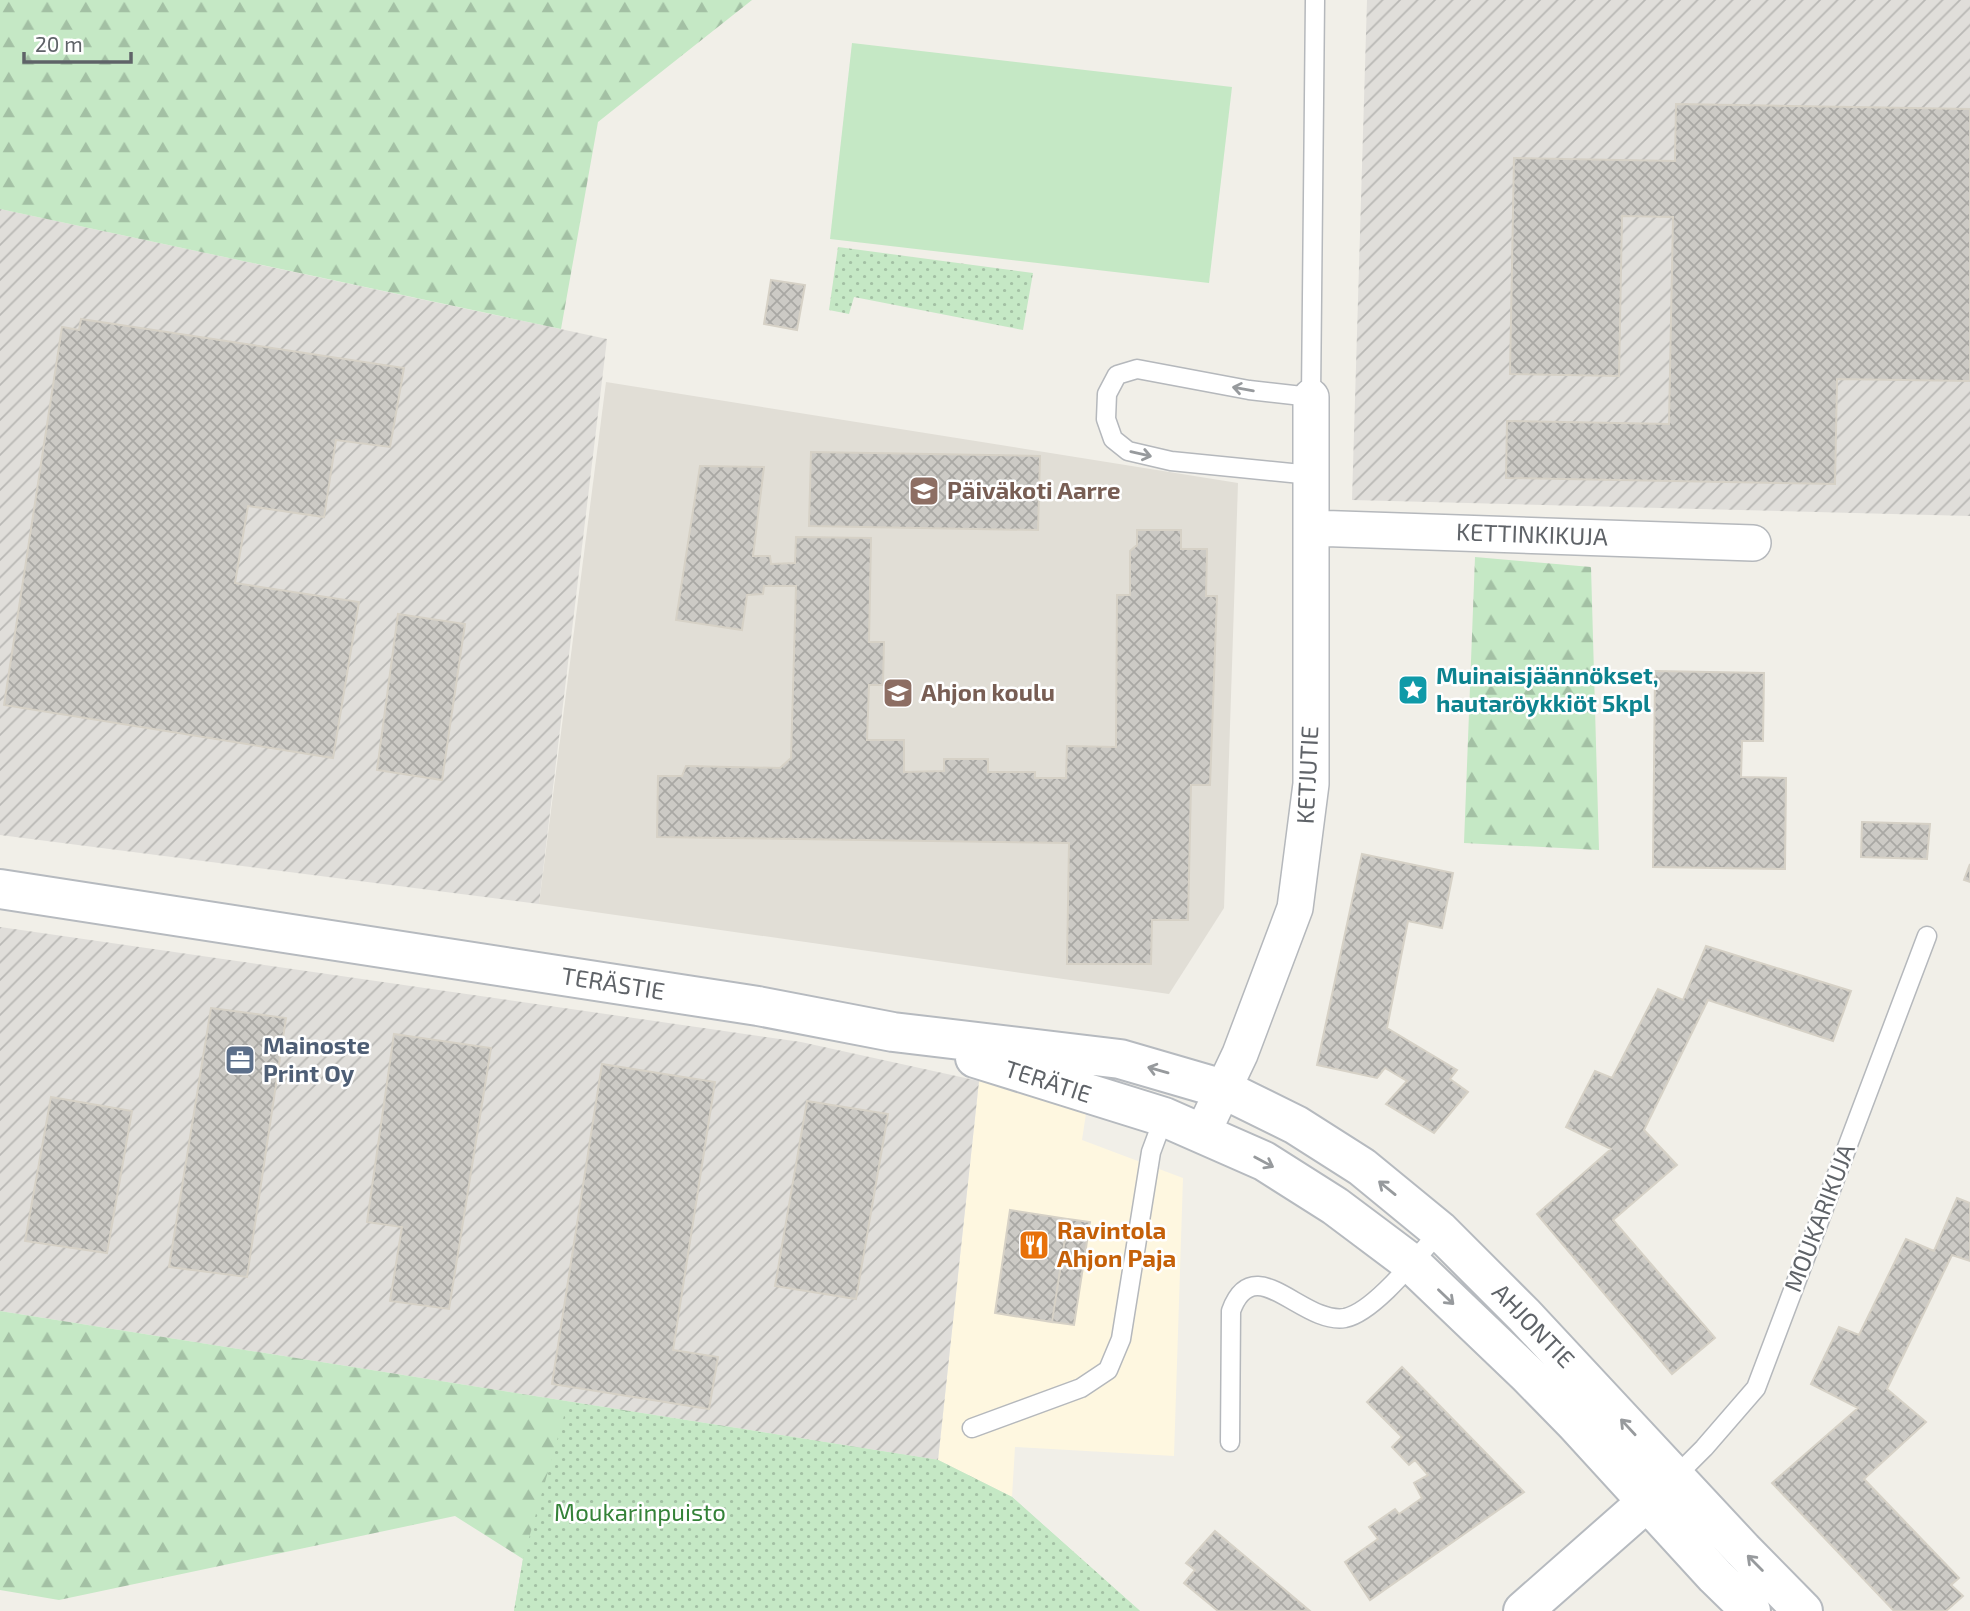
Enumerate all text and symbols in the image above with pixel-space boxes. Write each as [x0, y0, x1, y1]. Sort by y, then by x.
scale bar [24, 21, 131, 65]
text: 20 m [35, 31, 83, 56]
one-way arrow [1232, 382, 1255, 395]
one-way arrow [1129, 447, 1152, 461]
school or university icon: Päiväkoti Aarre [907, 474, 941, 508]
place label: Päiväkoti Aarre [947, 475, 1120, 504]
street label: KETTINKIKUJA [1456, 516, 1609, 551]
place label: Muinaisjäännökset, hautaröykkiöt 5kpl [1436, 660, 1659, 717]
place icon: Muinaisjäännökset, hautaröykkiöt 5kpl [1396, 673, 1430, 707]
school or university icon: Ahjon koulu [881, 676, 915, 710]
place label: Ahjon koulu [921, 677, 1055, 706]
street label: KETJUTIE [1289, 725, 1324, 825]
street label: TERÄSTIE [559, 960, 667, 1005]
place label: Mainoste Print Oy [263, 1030, 370, 1087]
office icon: Mainoste Print Oy [223, 1043, 257, 1077]
street label: TERÄTIE [1001, 1053, 1095, 1108]
one-way arrow [1147, 1062, 1169, 1075]
street label: MOUKARIKUJA [1777, 1139, 1860, 1296]
one-way arrow [1253, 1155, 1274, 1169]
one-way arrow [1379, 1180, 1397, 1195]
place label: Ravintola Ahjon Paja [1057, 1215, 1176, 1272]
restaurant icon: Ravintola Ahjon Paja [1017, 1228, 1051, 1262]
street label: AHJONTIE [1487, 1277, 1581, 1373]
one-way arrow [1438, 1288, 1455, 1305]
one-way arrow [1620, 1419, 1637, 1436]
park label: Moukarinpuisto [554, 1497, 726, 1526]
one-way arrow [1747, 1554, 1764, 1571]

